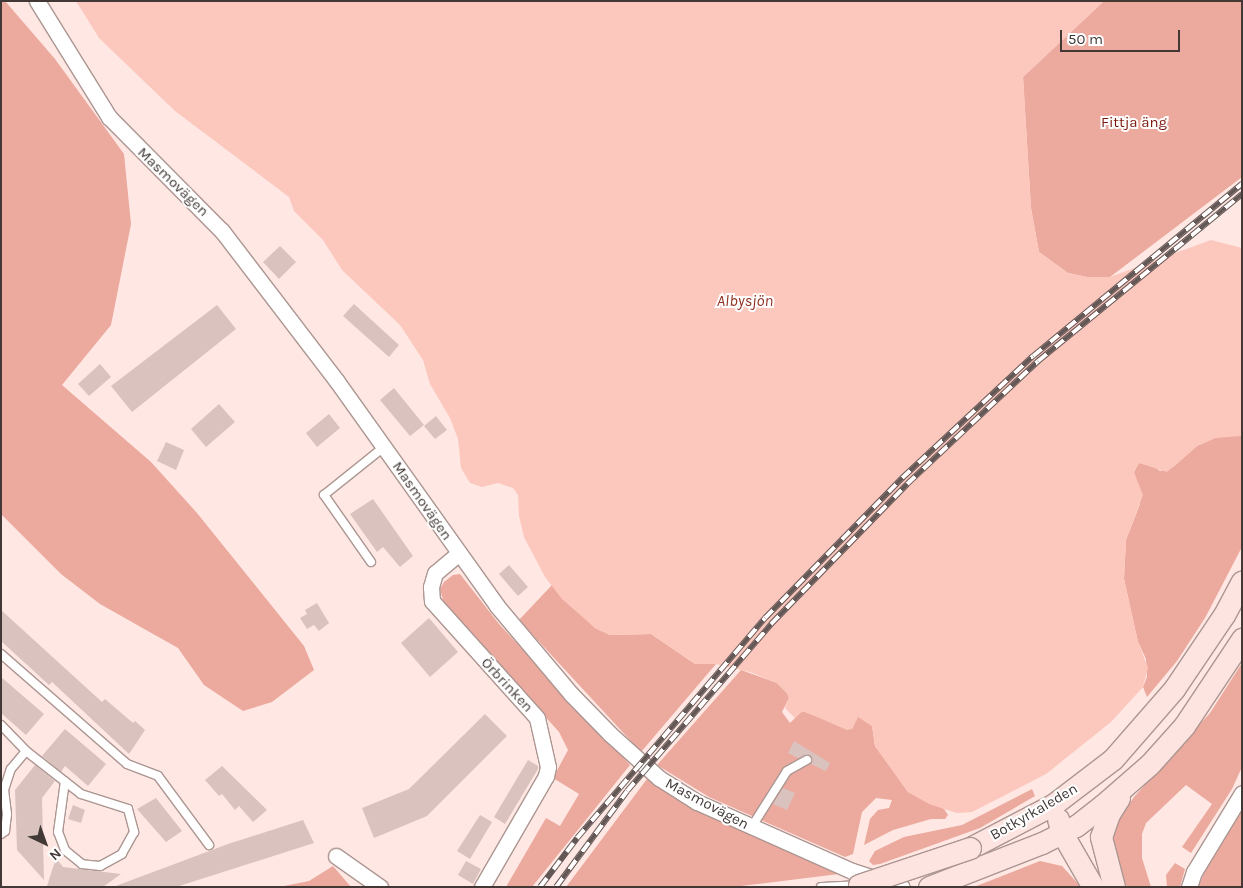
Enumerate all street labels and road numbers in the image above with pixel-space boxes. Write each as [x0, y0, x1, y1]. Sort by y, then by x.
street label: Masmovägen [134, 144, 212, 220]
street label: Masmovägen [388, 458, 456, 544]
street label: Örbrinken [477, 654, 537, 716]
street label: Masmovägen [662, 774, 752, 834]
street label: Botkyrkaleden [987, 780, 1081, 844]

